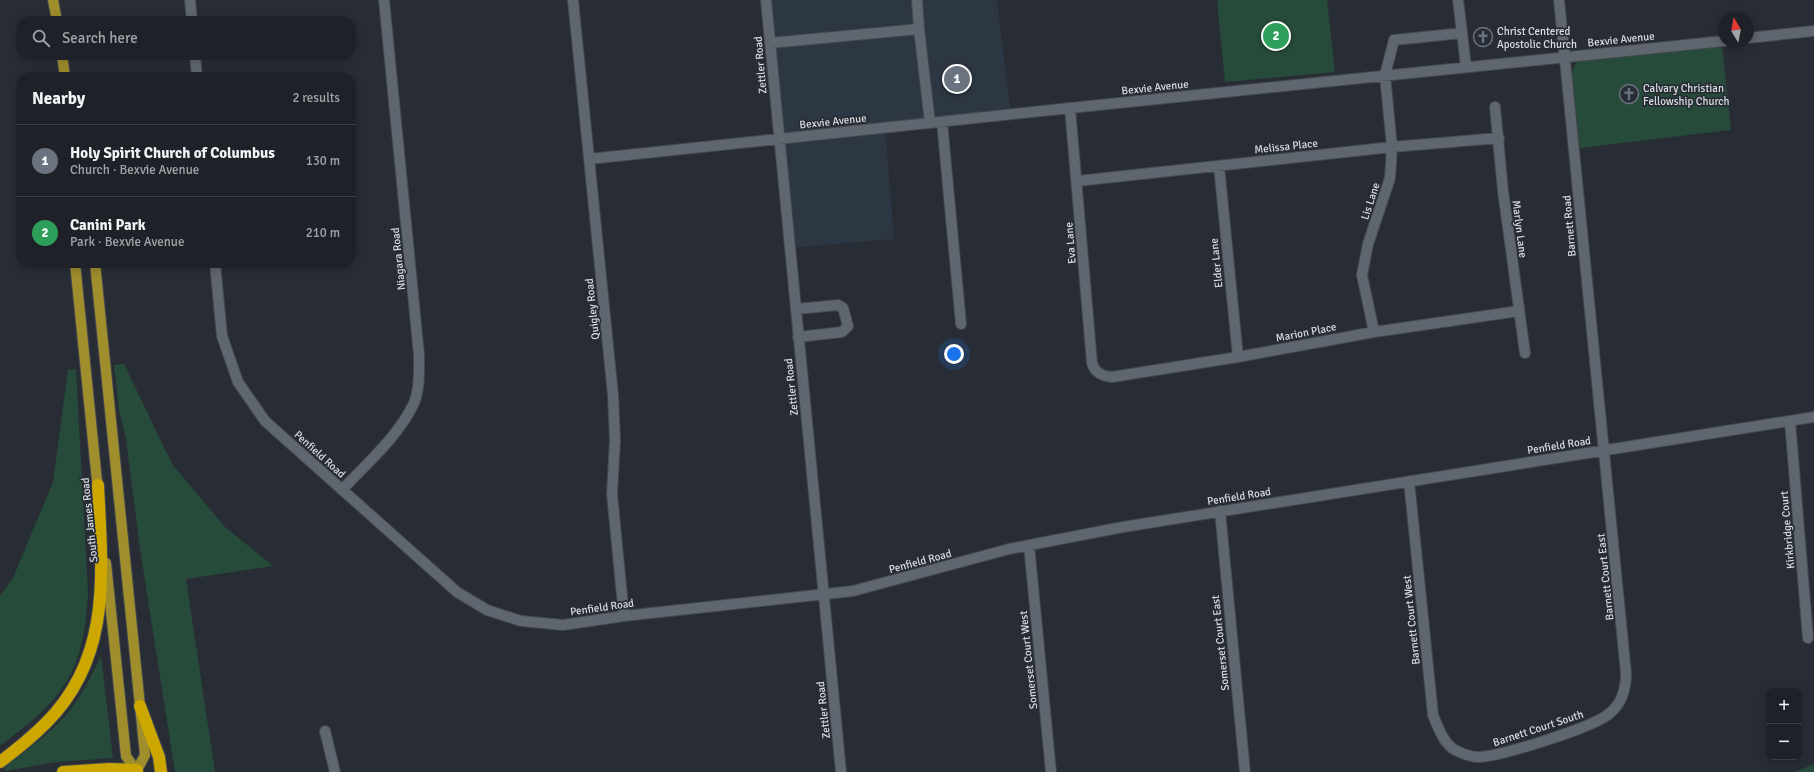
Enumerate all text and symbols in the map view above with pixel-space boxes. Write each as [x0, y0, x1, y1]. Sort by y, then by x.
north arrow [1718, 12, 1754, 48]
search box [16, 16, 356, 60]
pin: 2 [1263, 21, 1289, 51]
place label: Christ Centered Apostolic Church [1497, 25, 1577, 51]
church icon: Christ Centered Apostolic Church [1472, 26, 1494, 48]
icon: search [30, 27, 52, 49]
text: Search here [62, 29, 138, 47]
street label: Bexvie Avenue [1587, 30, 1655, 49]
street label: Zettler Road [751, 35, 769, 94]
pin: 1 [944, 64, 970, 94]
street label: Bexvie Avenue [1121, 78, 1189, 97]
place label: Calvary Christian Fellowship Church [1643, 82, 1729, 108]
church icon: Calvary Christian Fellowship Church [1618, 83, 1640, 105]
text: Nearby [32, 88, 85, 109]
text: 2 results [292, 90, 340, 106]
street label: Bexvie Avenue [799, 112, 867, 131]
street label: Melissa Place [1254, 137, 1318, 156]
text: Holy Spirit Church of Columbus [70, 144, 275, 162]
text: 1 [41, 153, 49, 169]
text: 130 m [306, 153, 340, 169]
text: Church · Bexvie Avenue [70, 162, 199, 178]
street label: Lis Lane [1358, 181, 1383, 221]
street label: Barnett Road [1560, 195, 1579, 257]
street label: Marlyn Lane [1510, 200, 1529, 259]
text: Canini Park [70, 216, 146, 234]
street label: Eva Lane [1062, 222, 1079, 264]
text: 2 [41, 225, 49, 241]
text: 210 m [306, 225, 340, 241]
street label: Niagara Road [389, 227, 408, 291]
text: Park · Bexvie Avenue [70, 234, 184, 250]
street label: Elder Lane [1207, 237, 1226, 288]
street label: Quigley Road [583, 278, 602, 340]
street label: Marion Place [1275, 320, 1338, 345]
your location [944, 344, 964, 364]
street label: Zettler Road [782, 357, 801, 416]
street label: Penfield Road [291, 428, 348, 481]
street label: Penfield Road [1526, 434, 1592, 457]
street label: South James Road [79, 477, 100, 563]
street label: Penfield Road [1206, 485, 1272, 508]
street label: Kirkbridge Court [1778, 490, 1797, 569]
street label: Barnett Court East [1594, 533, 1617, 621]
street label: Penfield Road [887, 547, 953, 576]
street label: Barnett Court West [1400, 574, 1423, 665]
street label: Somerset Court East [1209, 594, 1232, 691]
street label: Penfield Road [569, 597, 635, 618]
street label: Somerset Court West [1017, 610, 1040, 710]
street label: Zettler Road [814, 680, 833, 739]
map controls [1766, 688, 1802, 760]
button: + [1766, 688, 1802, 724]
street label: Barnett Court South [1491, 708, 1585, 749]
button: − [1766, 724, 1802, 760]

